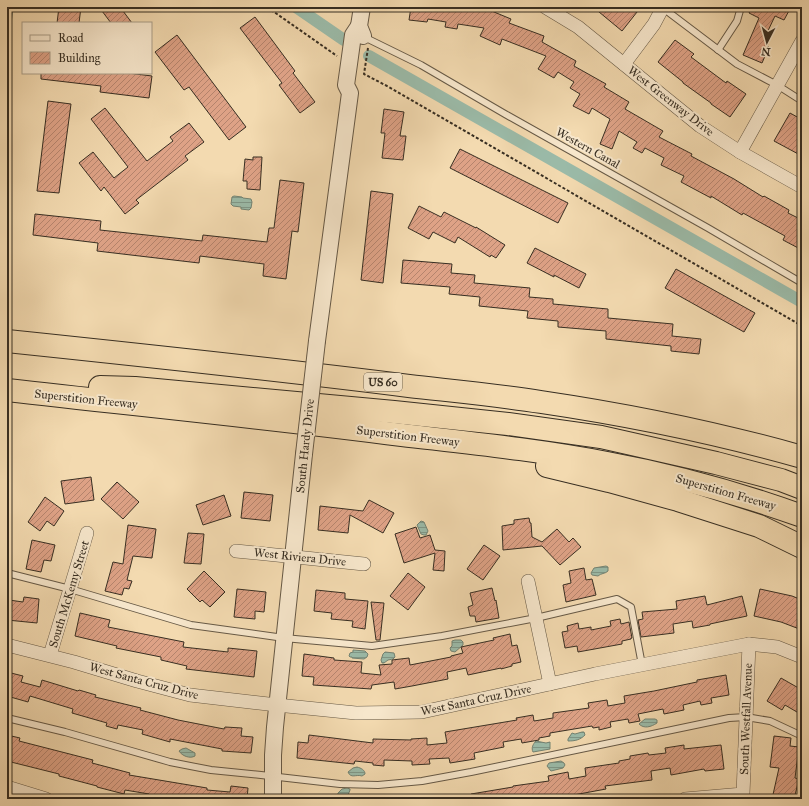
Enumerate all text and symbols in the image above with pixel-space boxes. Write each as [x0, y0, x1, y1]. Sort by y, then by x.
legend [22, 22, 152, 74]
north arrow [747, 22, 787, 62]
text: Road [58, 31, 84, 45]
text: N [760, 44, 771, 58]
text: Building [58, 51, 101, 66]
street label: West Greenway Drive [625, 63, 717, 139]
street label: Western Canal [553, 125, 623, 172]
road number: US 60 [364, 373, 402, 391]
street label: Superstition Freeway [34, 387, 139, 411]
street label: South Hardy Drive [293, 398, 317, 494]
street label: Superstition Freeway [356, 423, 461, 449]
street label: Superstition Freeway [674, 471, 778, 513]
street label: South McKemy Street [46, 538, 92, 649]
street label: West Riviera Drive [253, 545, 347, 569]
street label: West Santa Cruz Drive [88, 660, 200, 702]
street label: South Westfall Avenue [737, 663, 755, 775]
street label: West Santa Cruz Drive [420, 681, 532, 719]

